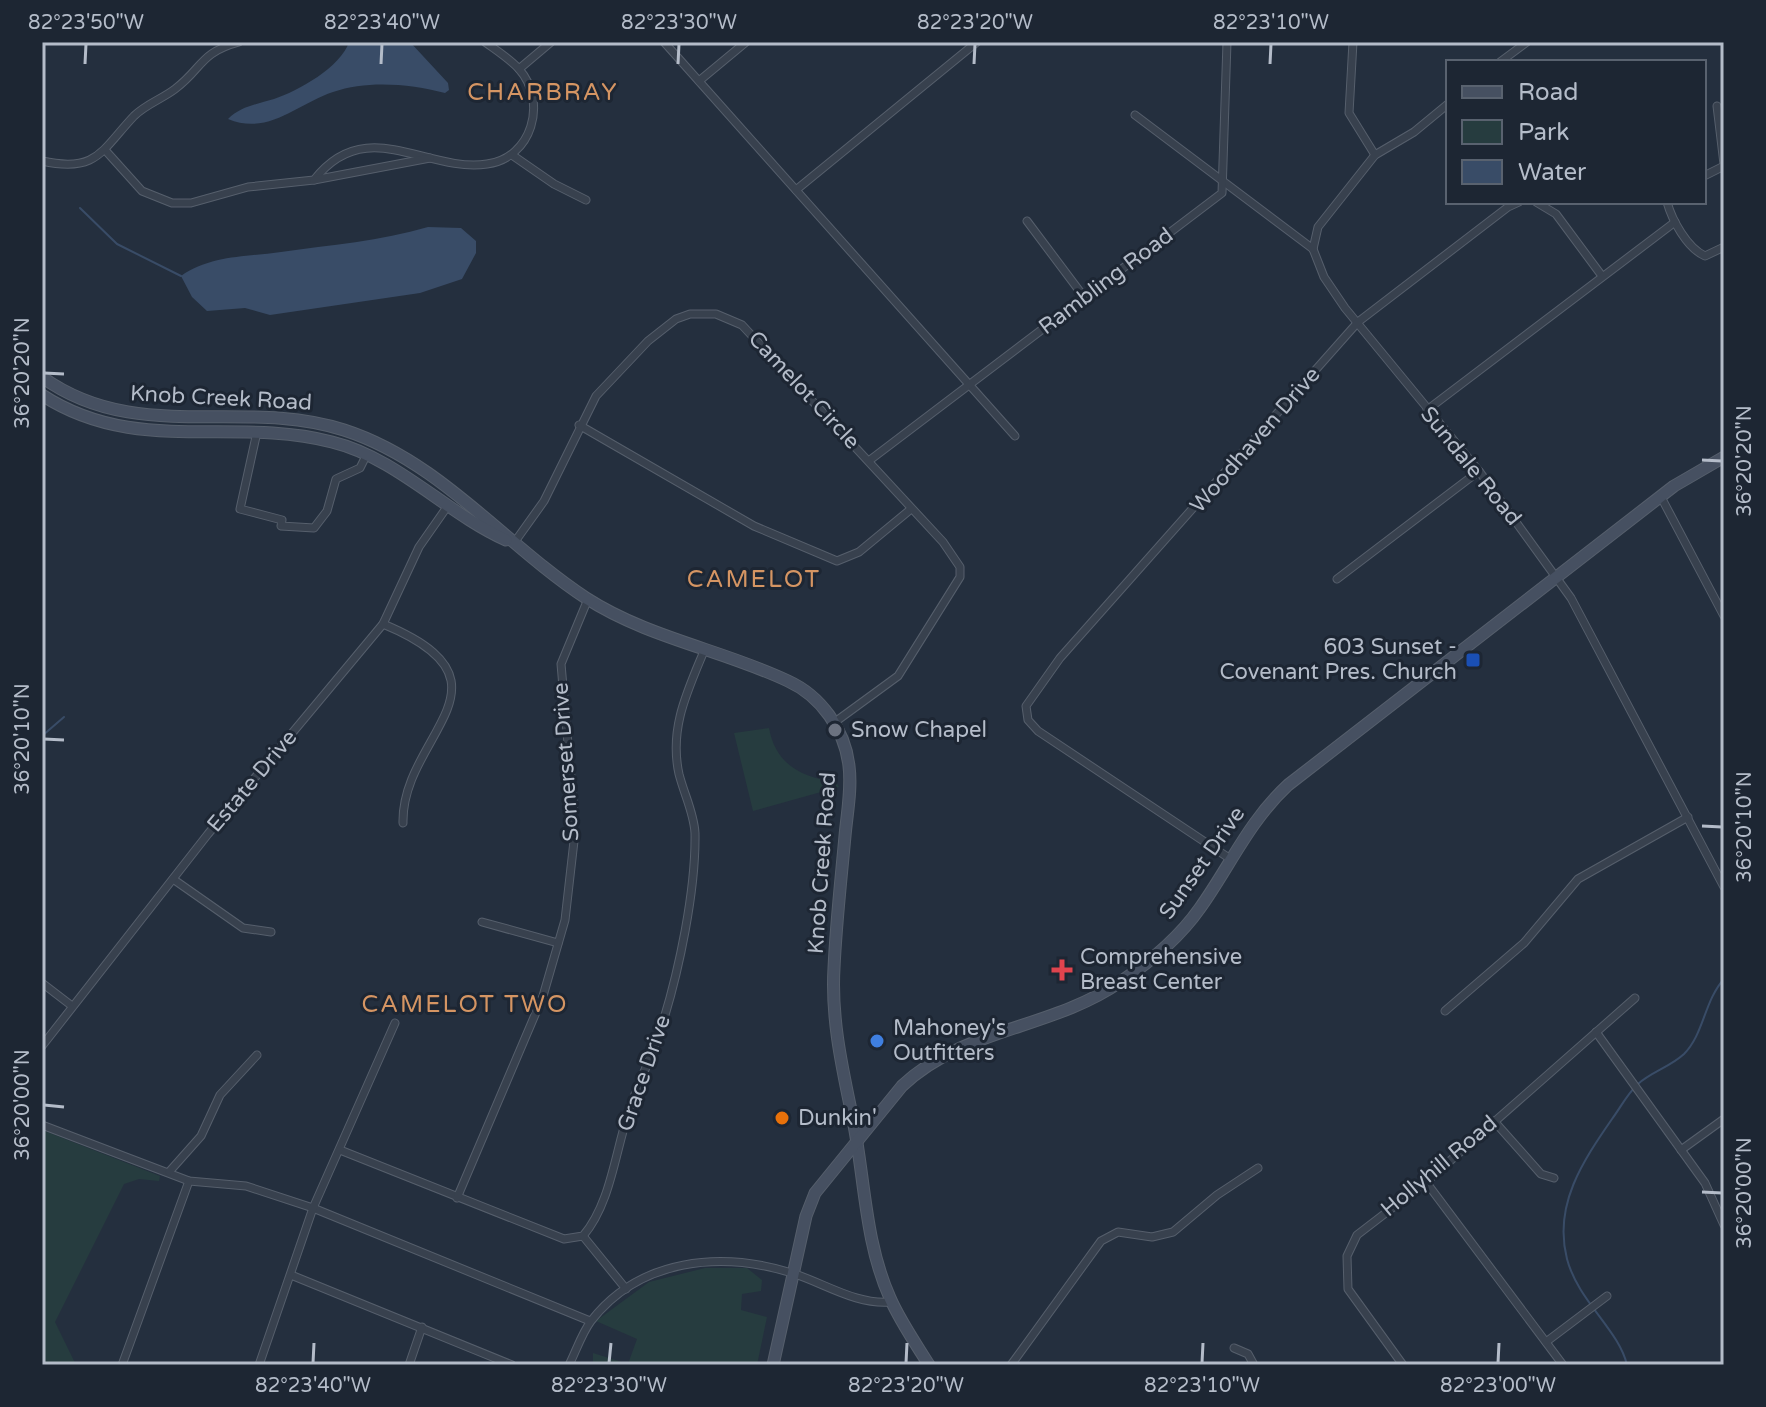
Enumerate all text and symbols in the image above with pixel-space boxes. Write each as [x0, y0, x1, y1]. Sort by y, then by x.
text: 82°23'50"W [28, 11, 144, 35]
text: 82°23'40"W [324, 11, 440, 35]
text: 82°23'30"W [621, 11, 737, 35]
text: 82°23'20"W [917, 11, 1033, 35]
text: 82°23'10"W [1213, 11, 1329, 35]
legend [1446, 60, 1706, 204]
district label: CHARBRAY [467, 78, 619, 107]
text: Road [1518, 78, 1578, 107]
text: Park [1518, 118, 1569, 147]
text: Water [1518, 158, 1587, 187]
street label: Rambling Road [1034, 222, 1178, 340]
text: 36°20'20"N [11, 317, 35, 429]
street label: Camelot Circle [743, 326, 865, 454]
street label: Woodhaven Drive [1185, 362, 1325, 518]
street label: Knob Creek Road [129, 380, 313, 416]
street label: Sundale Road [1415, 401, 1527, 531]
text: 36°20'20"N [1733, 405, 1757, 517]
district label: CAMELOT [687, 565, 821, 594]
place label: 603 Sunset - Covenant Pres. Church [1219, 634, 1457, 685]
marker: 603 Sunset - Covenant Pres. Church [1464, 651, 1482, 669]
street label: Somerset Drive [547, 682, 585, 842]
text: 36°20'10"N [11, 683, 35, 795]
place label: Snow Chapel [851, 717, 987, 743]
marker: Snow Chapel [826, 721, 844, 739]
street label: Estate Drive [202, 725, 302, 837]
street label: Knob Creek Road [803, 771, 841, 955]
text: 36°20'10"N [1733, 771, 1757, 883]
street label: Sunset Drive [1154, 802, 1250, 924]
place label: Comprehensive Breast Center [1080, 944, 1242, 995]
marker: Comprehensive Breast Center [1051, 959, 1073, 981]
district label: CAMELOT TWO [362, 990, 568, 1019]
street label: Grace Drive [612, 1011, 676, 1135]
place label: Mahoney's Outfitters [893, 1015, 1006, 1066]
marker: Mahoney's Outfitters [868, 1032, 886, 1050]
text: 36°20'00"N [11, 1049, 35, 1161]
place label: Dunkin' [798, 1105, 877, 1131]
marker: Dunkin' [773, 1109, 791, 1127]
street label: Hollyhill Road [1376, 1110, 1502, 1222]
text: 36°20'00"N [1733, 1137, 1757, 1249]
text: 82°23'40"W [255, 1374, 371, 1398]
text: 82°23'30"W [551, 1374, 667, 1398]
text: 82°23'20"W [848, 1374, 964, 1398]
text: 82°23'10"W [1144, 1374, 1260, 1398]
text: 82°23'00"W [1440, 1374, 1556, 1398]

